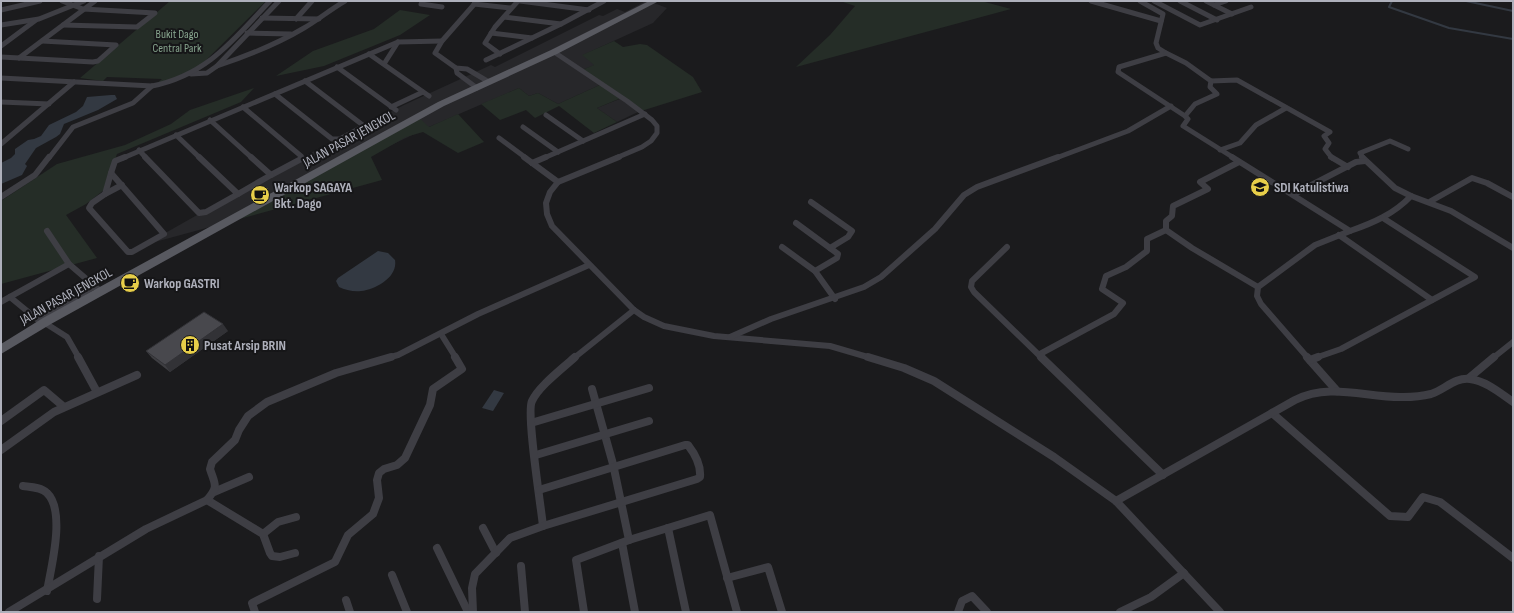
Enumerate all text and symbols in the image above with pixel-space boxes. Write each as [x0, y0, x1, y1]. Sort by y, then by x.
park label: Bukit Dago Central Park [153, 27, 202, 56]
street label: JALAN PASAR JENGKOL [299, 107, 398, 172]
school or university icon: SDI Katulistiwa [1249, 176, 1271, 198]
place label: Warkop SAGAYA Bkt. Dago [274, 179, 352, 212]
place label: SDI Katulistiwa [1274, 179, 1349, 196]
cafe icon: Warkop SAGAYA Bkt. Dago [249, 184, 271, 206]
street label: JALAN PASAR JENGKOL [16, 264, 115, 329]
cafe icon: Warkop GASTRI [119, 272, 141, 294]
place label: Warkop GASTRI [144, 275, 220, 292]
building icon: Pusat Arsip BRIN [179, 334, 201, 356]
place label: Pusat Arsip BRIN [204, 337, 286, 354]

